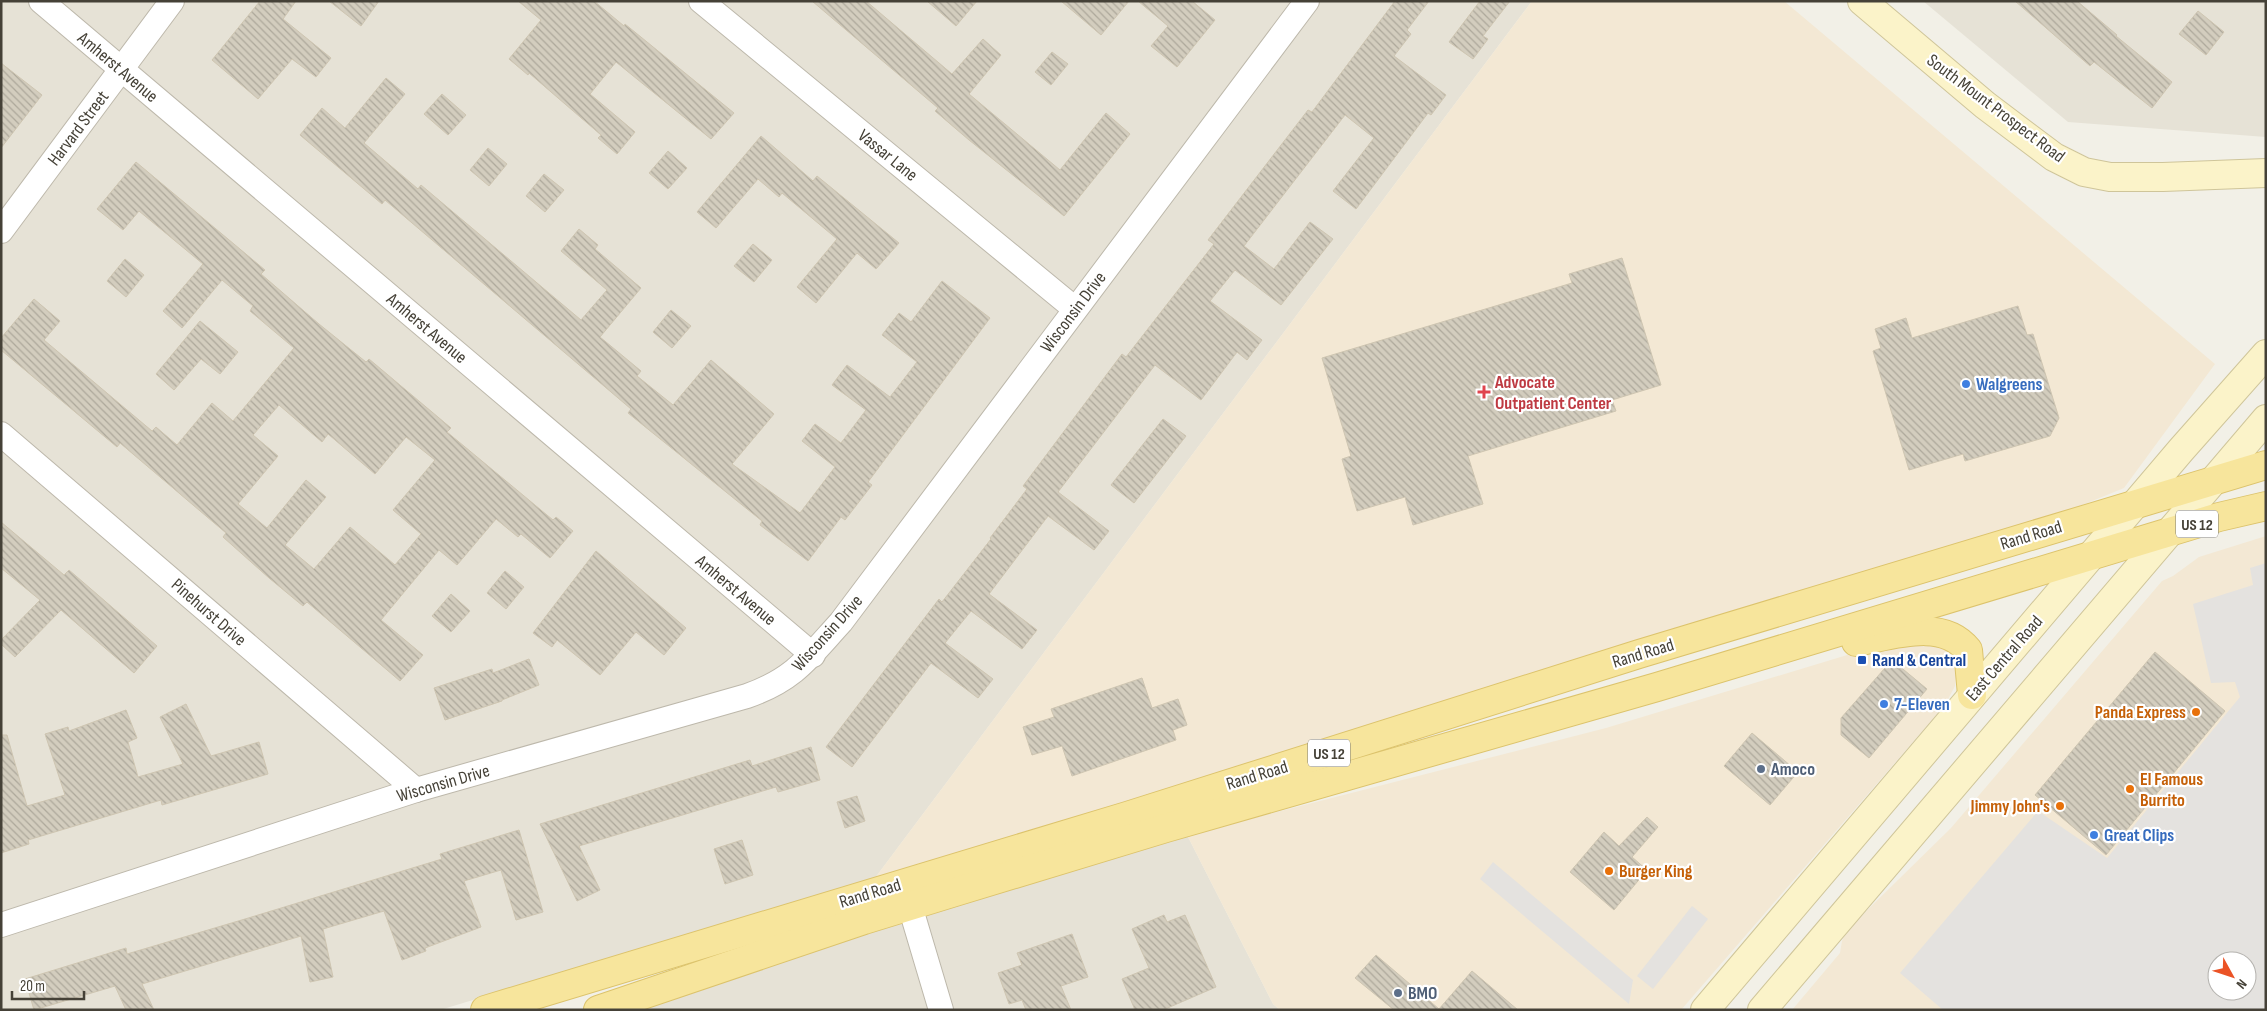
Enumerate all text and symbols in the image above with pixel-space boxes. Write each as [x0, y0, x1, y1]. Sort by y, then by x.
street label: Amherst Avenue [73, 27, 162, 107]
street label: South Mount Prospect Road [1923, 50, 2069, 167]
street label: Harvard Street [43, 86, 114, 170]
street label: Vassar Lane [854, 125, 922, 186]
street label: Wisconsin Drive [1036, 268, 1111, 357]
street label: Amherst Avenue [382, 288, 471, 368]
place label: Advocate Outpatient Center [1494, 372, 1612, 414]
place label: Walgreens [1976, 374, 2042, 395]
marker: Walgreens [1960, 378, 1972, 390]
marker: Advocate Outpatient Center [1477, 385, 1491, 399]
road number: US 12 [2176, 510, 2218, 538]
street label: Rand Road [1998, 516, 2064, 555]
street label: Amherst Avenue [691, 550, 780, 630]
street label: Pinehurst Drive [167, 574, 250, 651]
street label: Wisconsin Drive [788, 591, 867, 676]
street label: East Central Road [1962, 611, 2047, 705]
street label: Rand Road [1610, 634, 1676, 673]
place label: Rand & Central [1872, 650, 1966, 671]
marker: Rand & Central [1856, 654, 1868, 666]
place label: 7-Eleven [1894, 694, 1950, 715]
marker: 7-Eleven [1878, 698, 1890, 710]
place label: Panda Express [2095, 702, 2186, 723]
marker: Panda Express [2190, 706, 2202, 718]
road number: US 12 [1308, 740, 1350, 766]
street label: Rand Road [1224, 756, 1290, 795]
place label: Amoco [1770, 759, 1815, 780]
street label: Wisconsin Drive [394, 760, 492, 807]
marker: Amoco [1755, 763, 1767, 775]
place label: El Famous Burrito [2140, 769, 2203, 811]
marker: El Famous Burrito [2124, 783, 2136, 795]
place label: Jimmy John's [1970, 796, 2050, 817]
marker: Jimmy John's [2054, 800, 2066, 812]
place label: Great Clips [2104, 825, 2174, 846]
marker: Great Clips [2088, 829, 2100, 841]
place label: Burger King [1619, 861, 1693, 882]
marker: Burger King [1603, 865, 1615, 877]
street label: Rand Road [837, 874, 903, 913]
north arrow [2207, 951, 2257, 1001]
scale bar [12, 968, 85, 1000]
text: N [2233, 976, 2250, 992]
text: 20 m [20, 977, 45, 996]
place label: BMO [1408, 983, 1437, 1004]
marker: BMO [1392, 987, 1404, 999]

